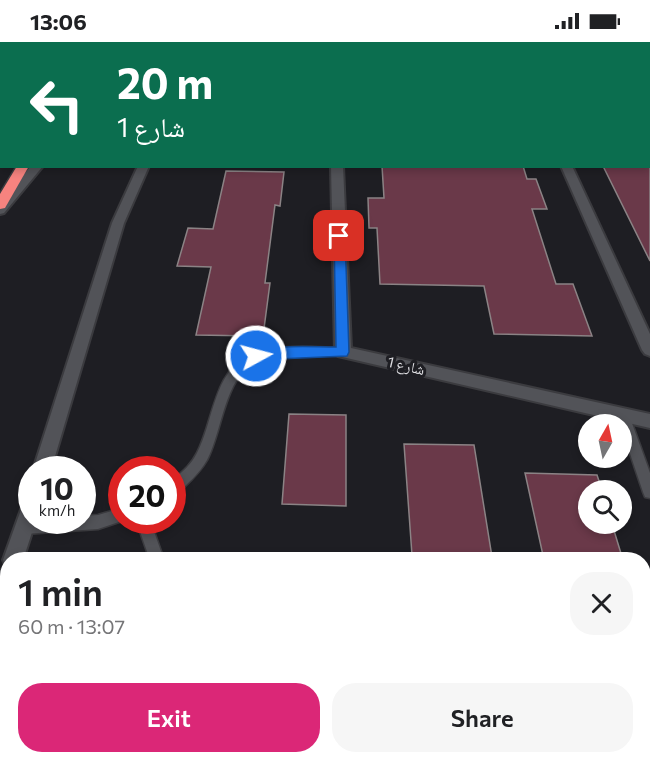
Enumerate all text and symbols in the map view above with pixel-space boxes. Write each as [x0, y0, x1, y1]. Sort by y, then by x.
text: 13:06 [30, 8, 87, 35]
text: 20 m [117, 56, 213, 108]
icon: left [18, 66, 96, 144]
text: شارع 1 [117, 110, 185, 143]
pin [313, 210, 364, 261]
icon: arrive [322, 219, 355, 252]
position arrow [224, 324, 288, 388]
street label: شارع 1 [385, 352, 427, 380]
north arrow [578, 414, 632, 468]
map controls [578, 414, 632, 534]
speed limit sign: 20 [108, 456, 186, 534]
text: 10 [40, 469, 74, 506]
button: search [578, 480, 632, 534]
text: km/h [39, 501, 75, 519]
text: 1 min [18, 569, 103, 613]
button: close [570, 572, 633, 635]
text: 60 m · 13:07 [18, 614, 125, 638]
button: Exit [18, 683, 320, 752]
button: Share [332, 683, 633, 752]

